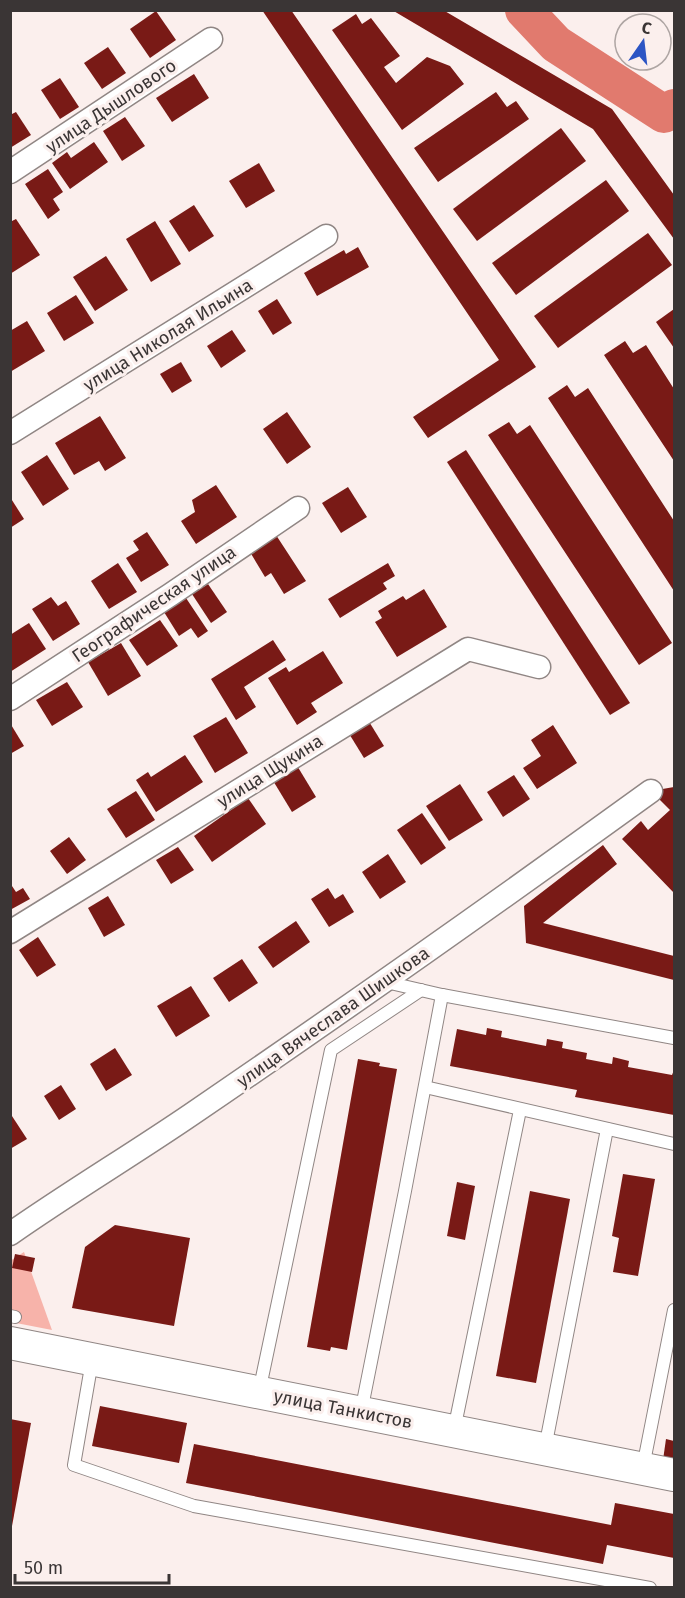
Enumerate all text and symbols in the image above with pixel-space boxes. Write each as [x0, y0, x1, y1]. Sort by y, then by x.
north arrow [613, 12, 673, 72]
text: С [640, 18, 654, 38]
street label: улица Дышлового [42, 54, 180, 158]
street label: улица Николая Ильина [79, 274, 257, 396]
street label: Географическая улица [68, 541, 240, 667]
street label: улица Щукина [213, 730, 327, 812]
street label: улица Вячеслава Шишкова [232, 942, 434, 1092]
street label: улица Танкистов [272, 1385, 414, 1433]
scale bar [15, 1547, 170, 1585]
text: 50 m [24, 1557, 63, 1579]

